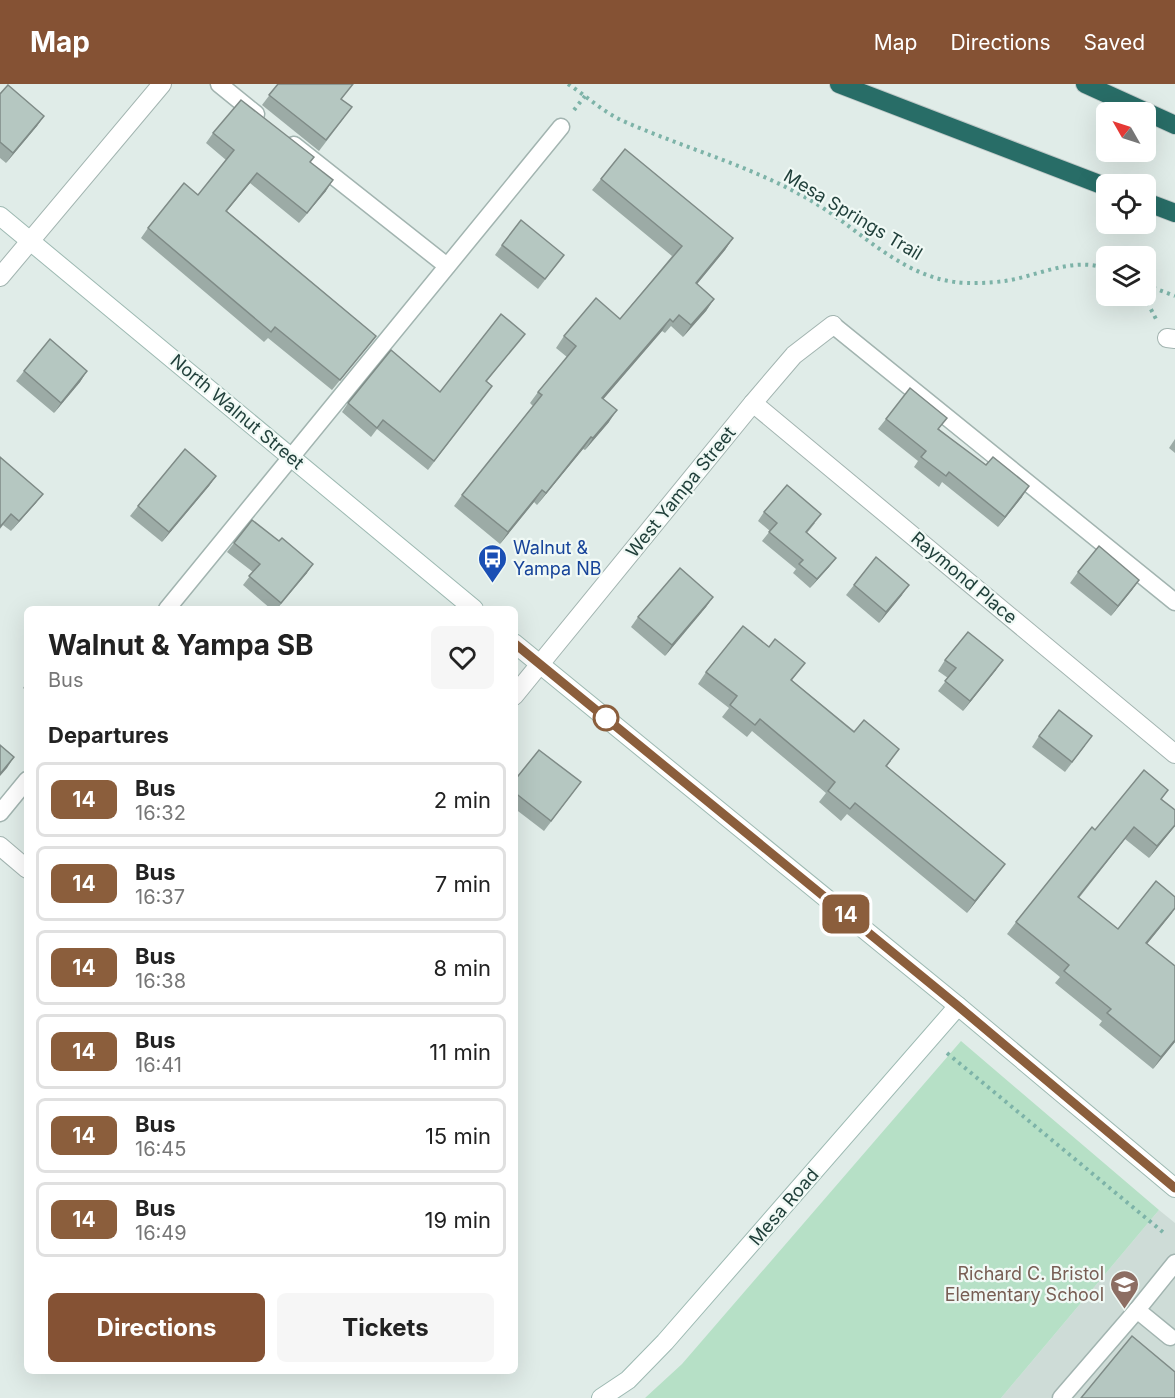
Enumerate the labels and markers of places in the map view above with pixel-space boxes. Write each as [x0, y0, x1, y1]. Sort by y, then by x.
place label: Walnut & Yampa NB [513, 537, 602, 579]
bus stop icon: Walnut & Yampa NB [476, 542, 508, 584]
unlabelled marker [593, 705, 619, 731]
place label: Richard C. Bristol Elementary School [945, 1263, 1104, 1305]
school or university icon: Richard C. Bristol Elementary School [1109, 1268, 1141, 1310]

